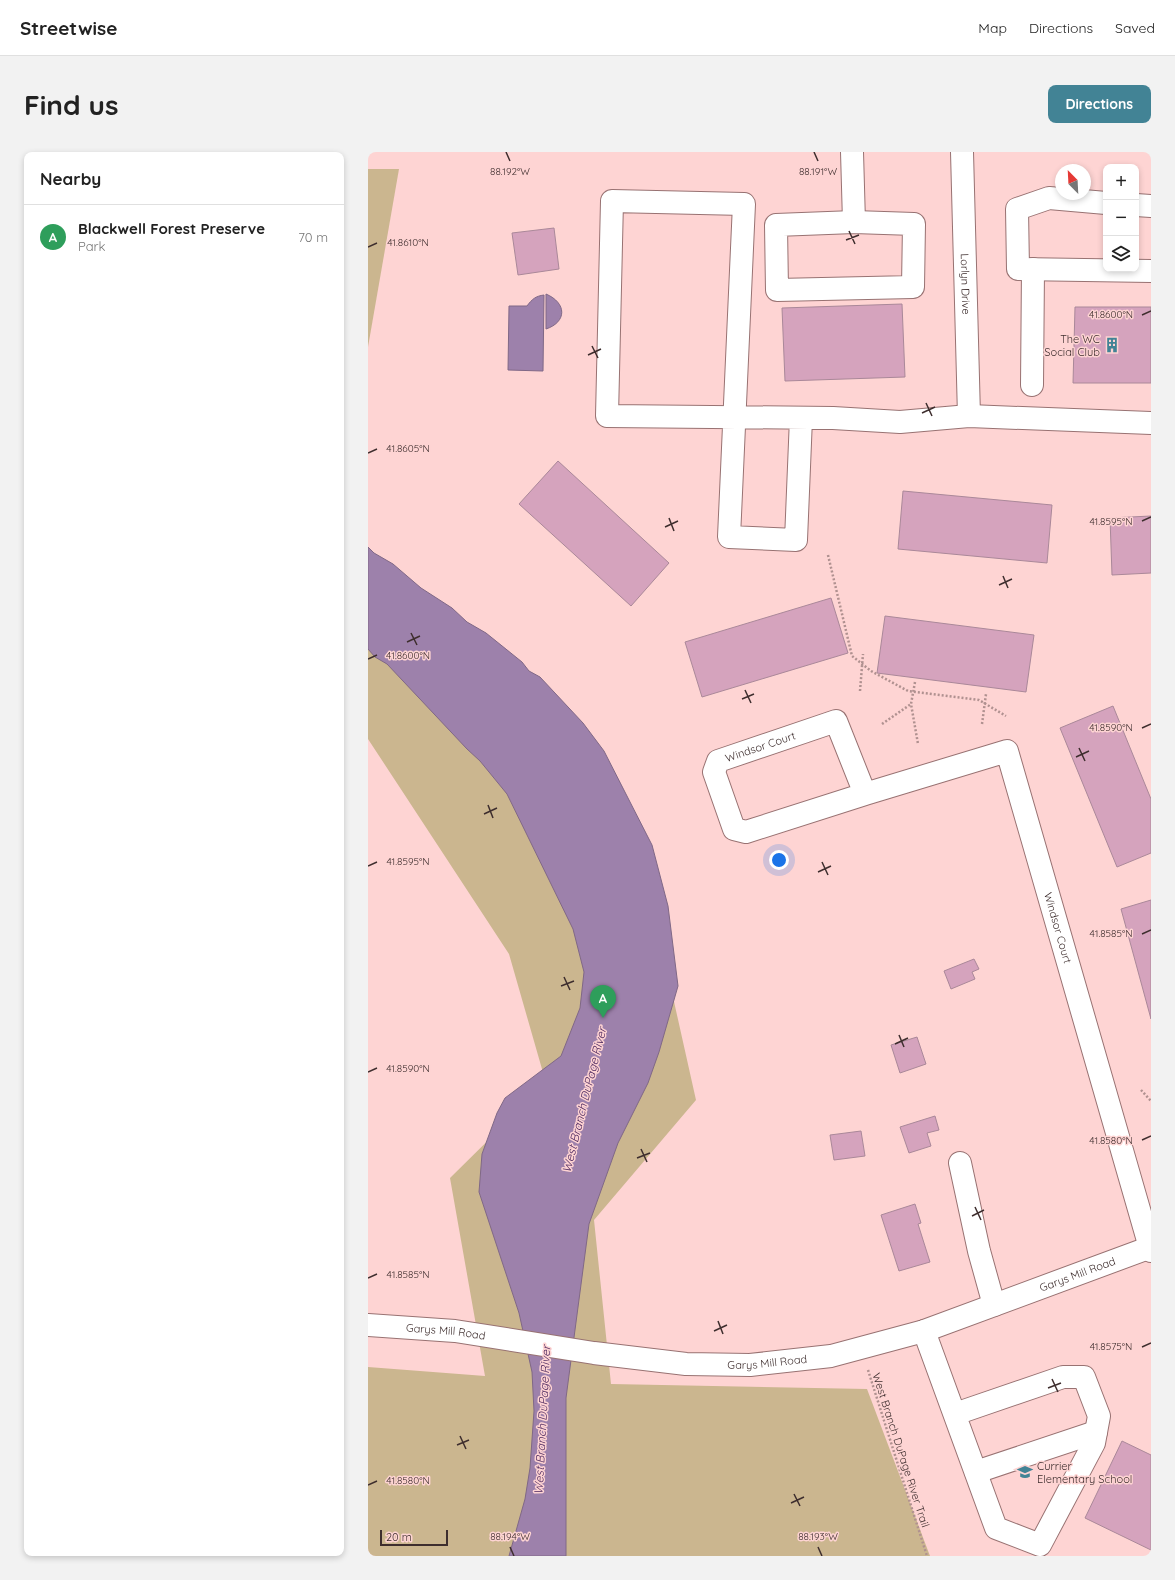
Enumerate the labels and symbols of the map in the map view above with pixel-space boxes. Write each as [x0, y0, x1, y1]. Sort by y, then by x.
north arrow [1055, 164, 1091, 200]
text: 88.192°W [490, 165, 530, 178]
text: 88.191°W [799, 165, 837, 178]
text: 41.8610°N [387, 236, 429, 249]
street label: Lorlyn Drive [958, 253, 973, 315]
text: 41.8600°N [1089, 308, 1133, 321]
place label: The WC Social Club [1044, 332, 1100, 359]
building icon: The WC Social Club [1103, 336, 1121, 354]
text: 41.8605°N [386, 442, 430, 455]
text: 41.8595°N [1089, 515, 1133, 528]
text: 41.8600°N [386, 649, 430, 662]
text: 41.8590°N [1089, 721, 1133, 734]
street label: Windsor Court [723, 728, 797, 765]
your location [769, 850, 789, 870]
text: 41.8595°N [386, 855, 430, 868]
street label: Windsor Court [1041, 891, 1075, 965]
text: 41.8585°N [1089, 927, 1133, 940]
pin: A [590, 985, 616, 1018]
water label: West Branch DuPage River [559, 1024, 610, 1174]
text: 41.8590°N [386, 1062, 430, 1075]
text: 41.8580°N [1089, 1134, 1133, 1147]
street label: Garys Mill Road [1038, 1254, 1117, 1295]
text: 41.8585°N [386, 1268, 430, 1281]
street label: Garys Mill Road [405, 1321, 486, 1343]
text: 41.8575°N [1090, 1340, 1132, 1353]
water label: West Branch DuPage River [531, 1344, 553, 1495]
street label: Garys Mill Road [727, 1352, 808, 1372]
street label: West Branch DuPage River Trail [869, 1371, 933, 1529]
place label: Currier Elementary School [1037, 1459, 1132, 1486]
school or university icon: Currier Elementary School [1016, 1463, 1034, 1481]
text: 41.8580°N [386, 1474, 430, 1487]
scale bar [380, 1528, 448, 1547]
text: 88.194°W [490, 1530, 530, 1543]
text: 88.193°W [798, 1530, 838, 1543]

